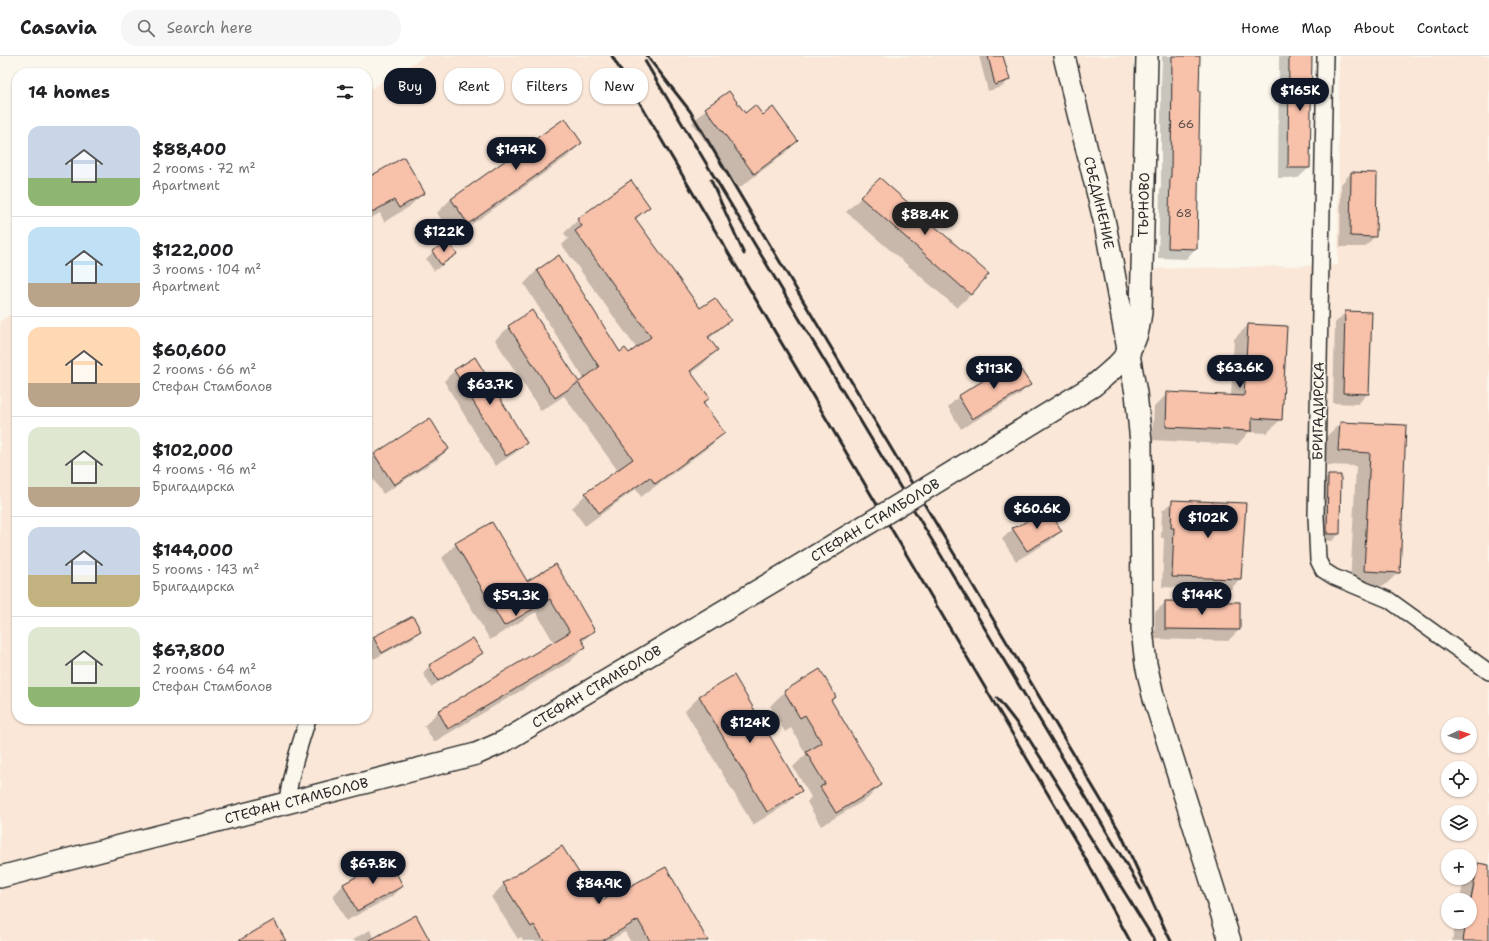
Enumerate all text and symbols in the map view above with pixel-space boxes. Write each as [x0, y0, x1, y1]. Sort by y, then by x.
search box [121, 10, 401, 46]
text: Casavia [20, 15, 97, 40]
icon: search [135, 17, 157, 39]
text: Search here [167, 18, 252, 38]
text: Home [1241, 19, 1280, 37]
text: Map [1302, 19, 1332, 37]
text: About [1354, 19, 1395, 37]
text: Contact [1417, 19, 1469, 37]
chip: Buy [384, 68, 436, 104]
chip: Rent [444, 68, 504, 104]
chip: Filters [512, 68, 582, 104]
chip: New [590, 68, 648, 104]
pin: $165K [1272, 78, 1328, 112]
text: 14 homes [28, 81, 110, 103]
icon: filters [334, 81, 356, 103]
text: $165K [1280, 82, 1320, 99]
house number: 66 [1178, 116, 1194, 132]
pin: $147K [488, 137, 544, 171]
text: $88,400 [152, 138, 227, 160]
text: $147K [496, 141, 536, 158]
icon: home [60, 142, 108, 190]
street label: СЪЕДИНЕНИЕ [1080, 155, 1118, 251]
text: 2 rooms · 72 m² [152, 160, 256, 177]
street label: ТЪРНОВО [1134, 172, 1153, 238]
text: Apartment [152, 177, 220, 194]
pin: $88.4K [892, 202, 958, 236]
house number: 68 [1176, 205, 1192, 221]
text: $88.4K [901, 206, 949, 223]
pin: $122K [416, 219, 472, 253]
text: $122K [424, 223, 464, 240]
text: $122,000 [152, 239, 234, 261]
icon: home [60, 243, 108, 291]
text: 3 rooms · 104 m² [152, 261, 261, 278]
text: Apartment [152, 278, 220, 295]
text: $60,600 [152, 339, 226, 361]
icon: home [60, 343, 108, 391]
pin: $63.6K [1207, 355, 1273, 389]
pin: $113K [966, 356, 1022, 390]
text: $63.6K [1216, 359, 1264, 376]
text: $113K [975, 360, 1013, 377]
text: 2 rooms · 66 m² [152, 361, 256, 378]
street label: БРИГАДИРСКА [1308, 362, 1328, 460]
pin: $63.7K [457, 372, 523, 406]
text: $63.7K [467, 376, 513, 393]
text: Стефан Стамболов [152, 378, 272, 395]
text: $102,000 [152, 439, 233, 461]
icon: home [60, 443, 108, 491]
text: 4 rooms · 96 m² [152, 461, 256, 478]
street label: СТЕФАН СТАМБОЛОВ [807, 474, 943, 566]
text: Бригадирска [152, 478, 234, 495]
pin: $60.6K [1004, 496, 1070, 530]
text: $60.6K [1013, 500, 1061, 517]
pin: $102K [1180, 505, 1236, 539]
text: $102K [1188, 509, 1228, 526]
text: $144,000 [152, 539, 233, 561]
icon: home [60, 543, 108, 591]
text: 5 rooms · 143 m² [152, 561, 260, 578]
text: Бригадирска [152, 578, 234, 595]
pin: $144K [1174, 582, 1230, 616]
pin: $59.3K [483, 583, 549, 617]
text: $144K [1181, 586, 1223, 603]
text: $59.3K [492, 587, 540, 604]
text: $67,800 [152, 639, 225, 661]
street label: СТЕФАН СТАМБОЛОВ [528, 641, 665, 732]
icon: home [60, 643, 108, 691]
text: 2 rooms · 64 m² [152, 661, 256, 678]
text: Стефан Стамболов [152, 678, 272, 695]
pin: $124K [722, 710, 778, 744]
text: $124K [730, 714, 770, 731]
north arrow [1441, 717, 1477, 753]
map controls [1441, 717, 1477, 929]
button: locate [1441, 761, 1477, 797]
street label: СТЕФАН СТАМБОЛОВ [222, 773, 370, 828]
button: layers [1441, 805, 1477, 841]
button: + [1441, 849, 1477, 885]
pin: $67.8K [340, 851, 406, 885]
text: $67.8K [350, 855, 396, 872]
pin: $84.9K [566, 871, 632, 905]
text: $84.9K [576, 875, 622, 892]
button: − [1441, 893, 1477, 929]

